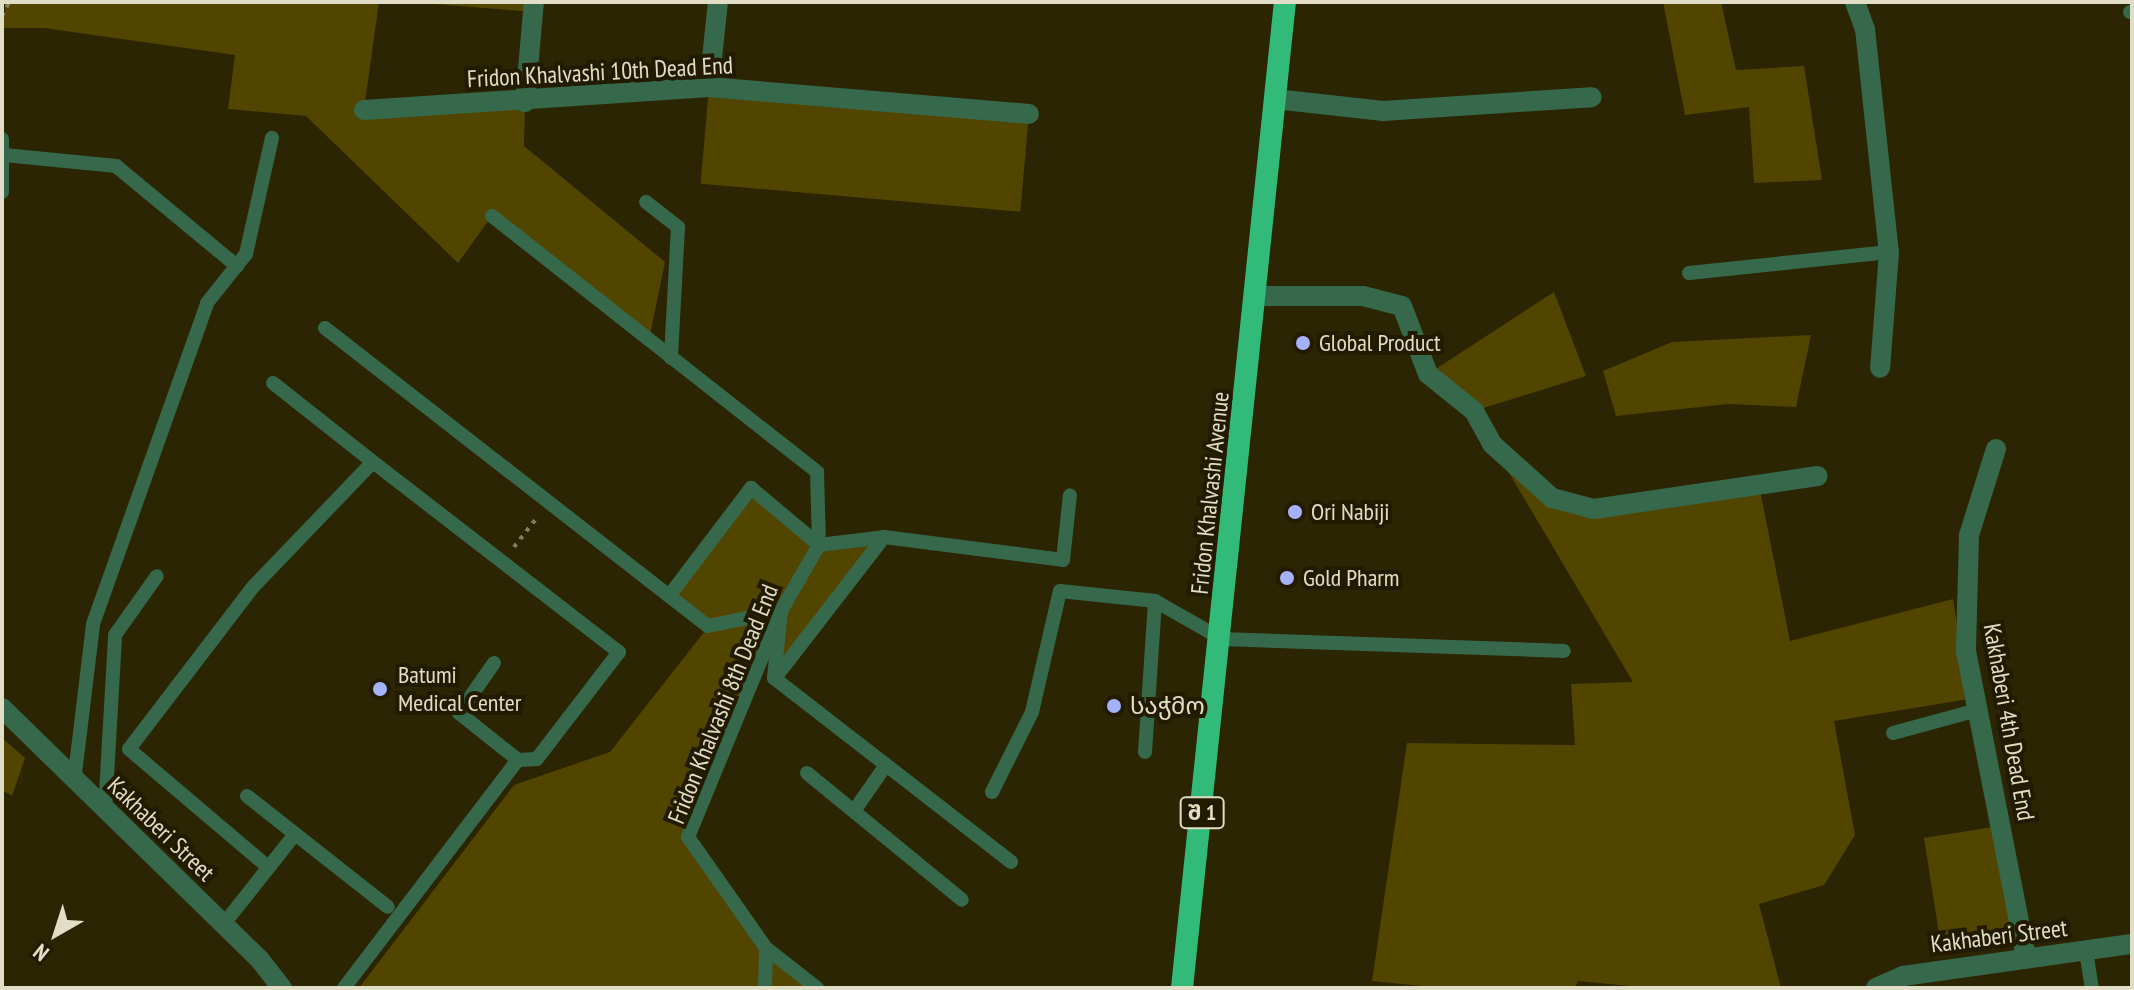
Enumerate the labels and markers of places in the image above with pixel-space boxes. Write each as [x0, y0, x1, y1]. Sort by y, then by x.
place label: Global Product [1319, 329, 1441, 357]
marker: Global Product [1294, 334, 1312, 352]
place label: Ori Nabiji [1311, 498, 1390, 526]
marker: Ori Nabiji [1286, 503, 1304, 521]
place label: Gold Pharm [1303, 564, 1399, 592]
marker: Gold Pharm [1278, 569, 1296, 587]
place label: Batumi Medical Center [398, 661, 521, 717]
marker: Batumi Medical Center [369, 678, 391, 700]
place label: საჭმო [1130, 692, 1205, 720]
marker: საჭმო [1105, 697, 1123, 715]

